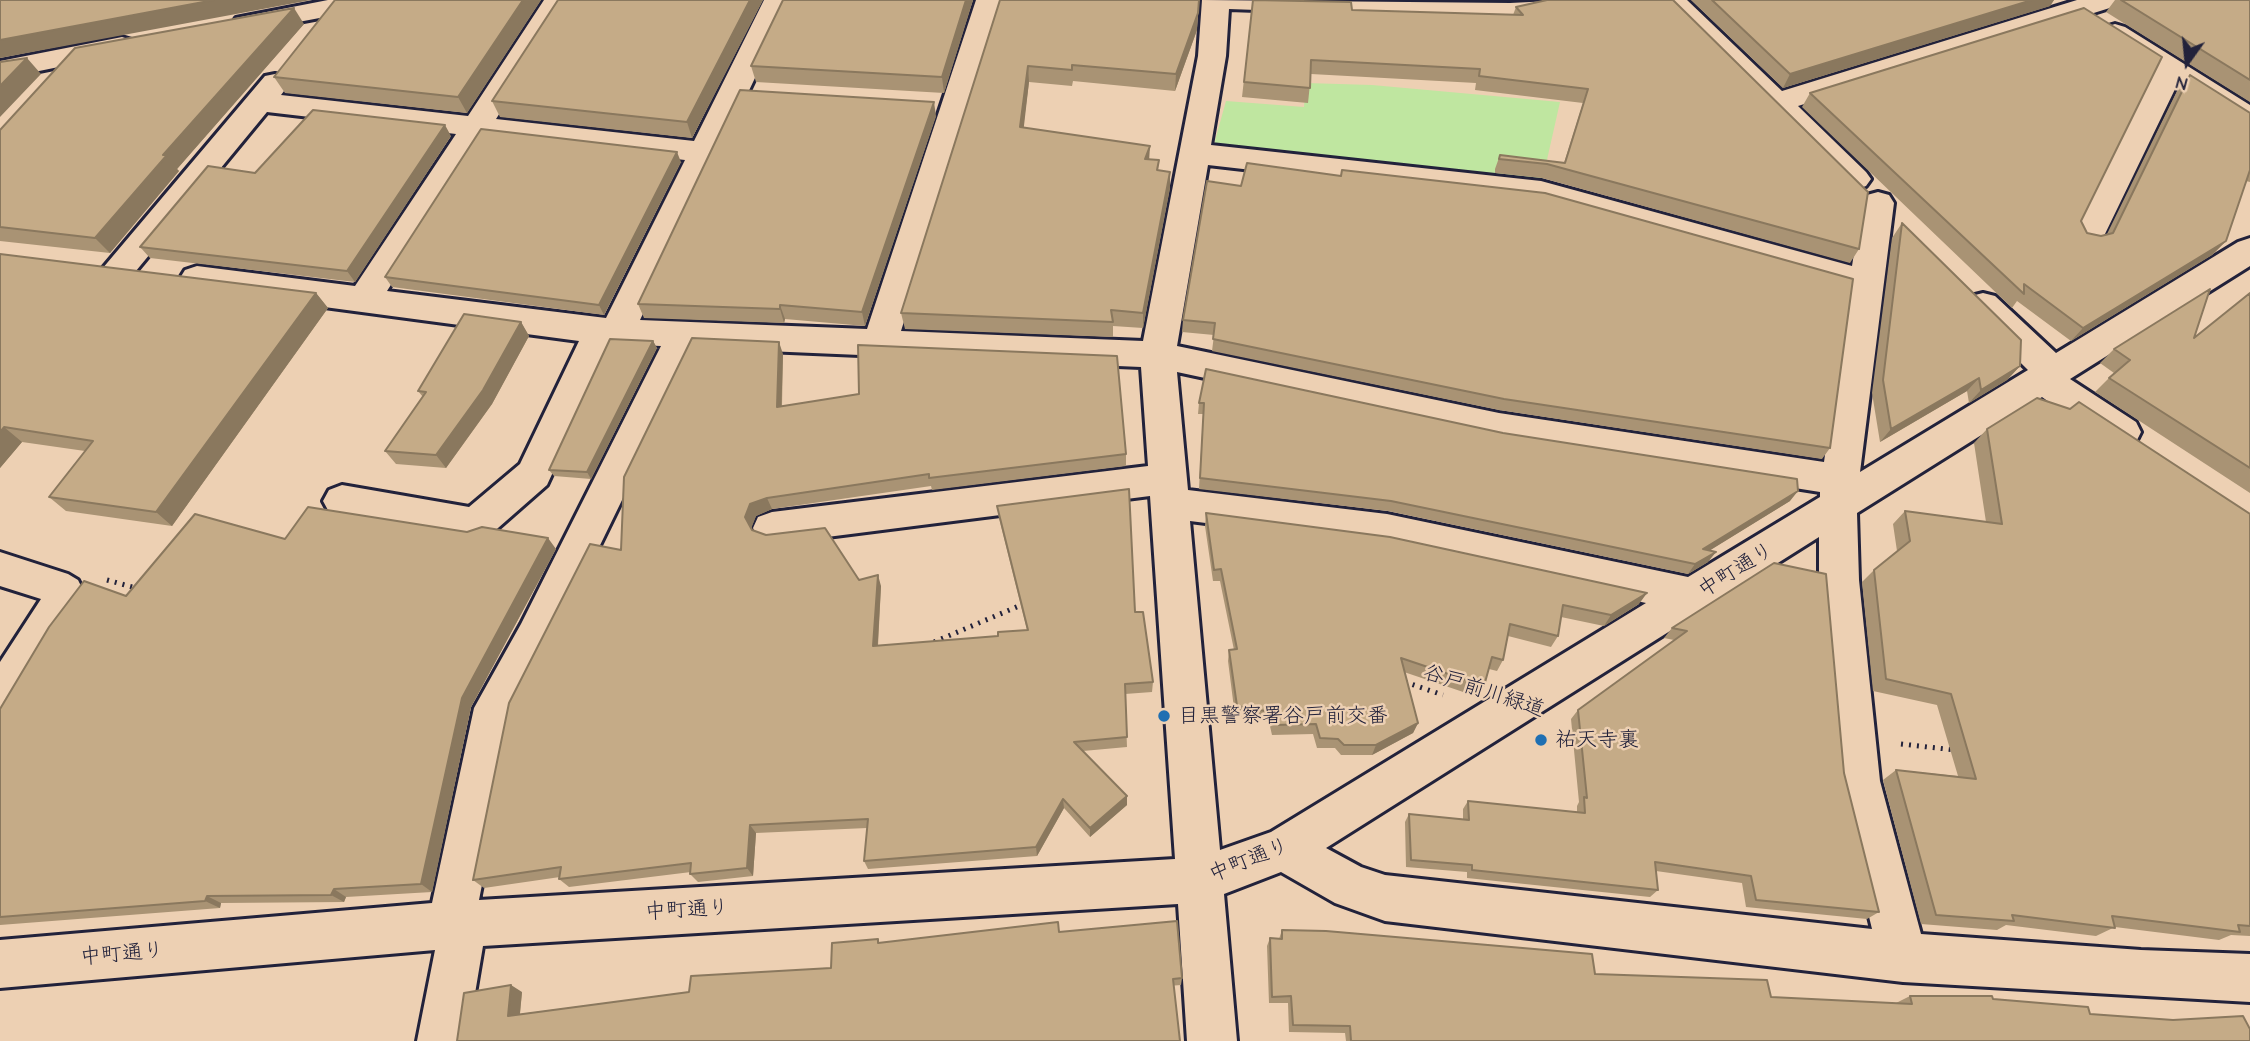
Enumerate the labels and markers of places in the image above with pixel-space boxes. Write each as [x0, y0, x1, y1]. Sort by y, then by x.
place label: 目黒警察署谷戸前交番 [1178, 703, 1388, 729]
marker: 目黒警察署谷戸前交番 [1156, 708, 1172, 724]
place label: 祐天寺裏 [1555, 727, 1639, 753]
marker: 祐天寺裏 [1533, 732, 1549, 748]

